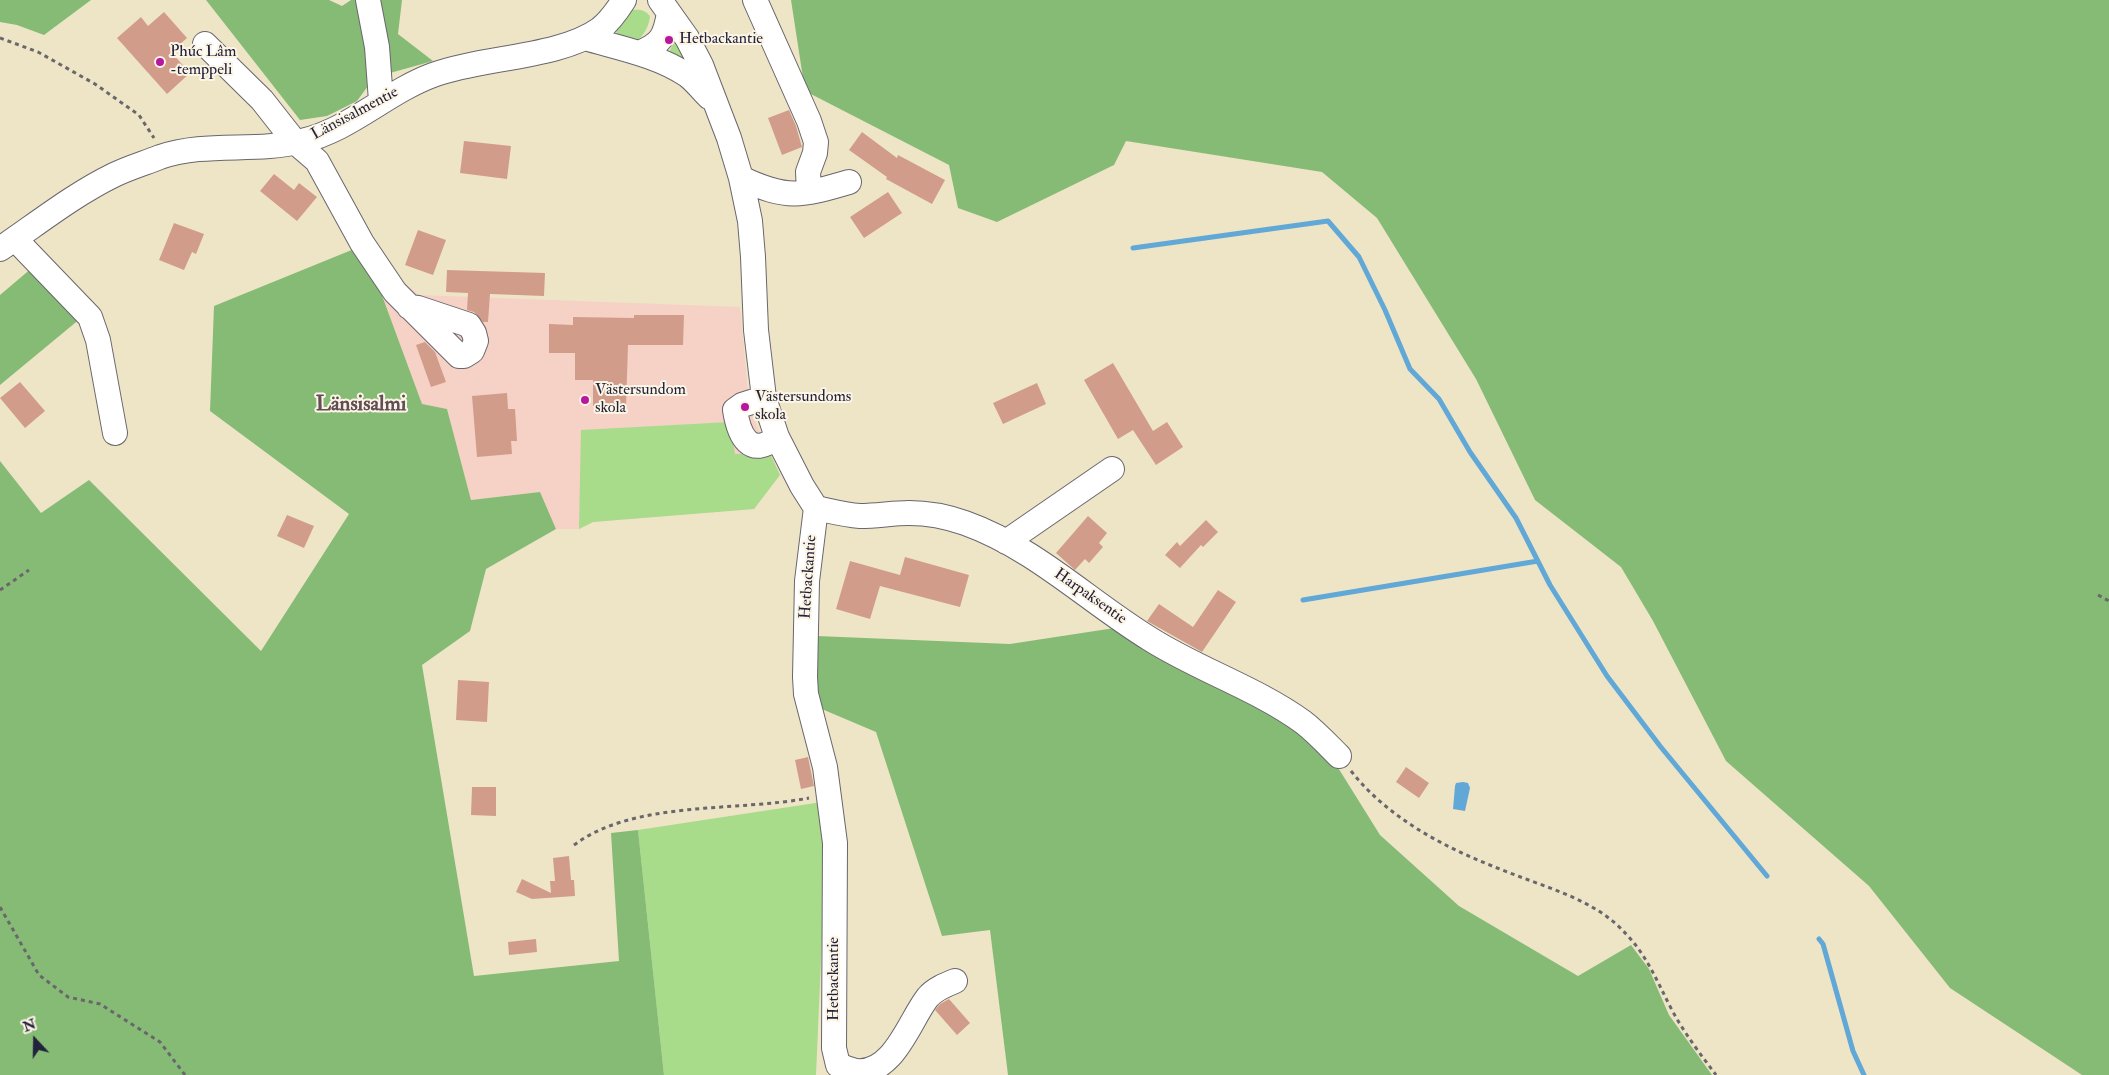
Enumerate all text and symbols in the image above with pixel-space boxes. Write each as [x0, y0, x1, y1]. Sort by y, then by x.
place label: Hetbackantie [679, 30, 763, 50]
marker: Hetbackantie [663, 34, 675, 46]
place label: Phúc Lâm -temppeli [170, 43, 236, 81]
marker: Phúc Lâm -temppeli [154, 56, 166, 68]
street label: Länsisalmentie [308, 83, 402, 145]
place label: Västersundom skola [595, 381, 686, 419]
place label: Västersundoms skola [755, 388, 851, 426]
district label: Länsisalmi [316, 392, 406, 418]
marker: Västersundom skola [579, 394, 591, 406]
marker: Västersundoms skola [739, 401, 751, 413]
street label: Hetbackantie [796, 534, 822, 620]
street label: Harpaksentie [1050, 565, 1130, 629]
street label: Hetbackantie [825, 937, 845, 1021]
north arrow [10, 1015, 60, 1065]
text: N [21, 1015, 38, 1036]

